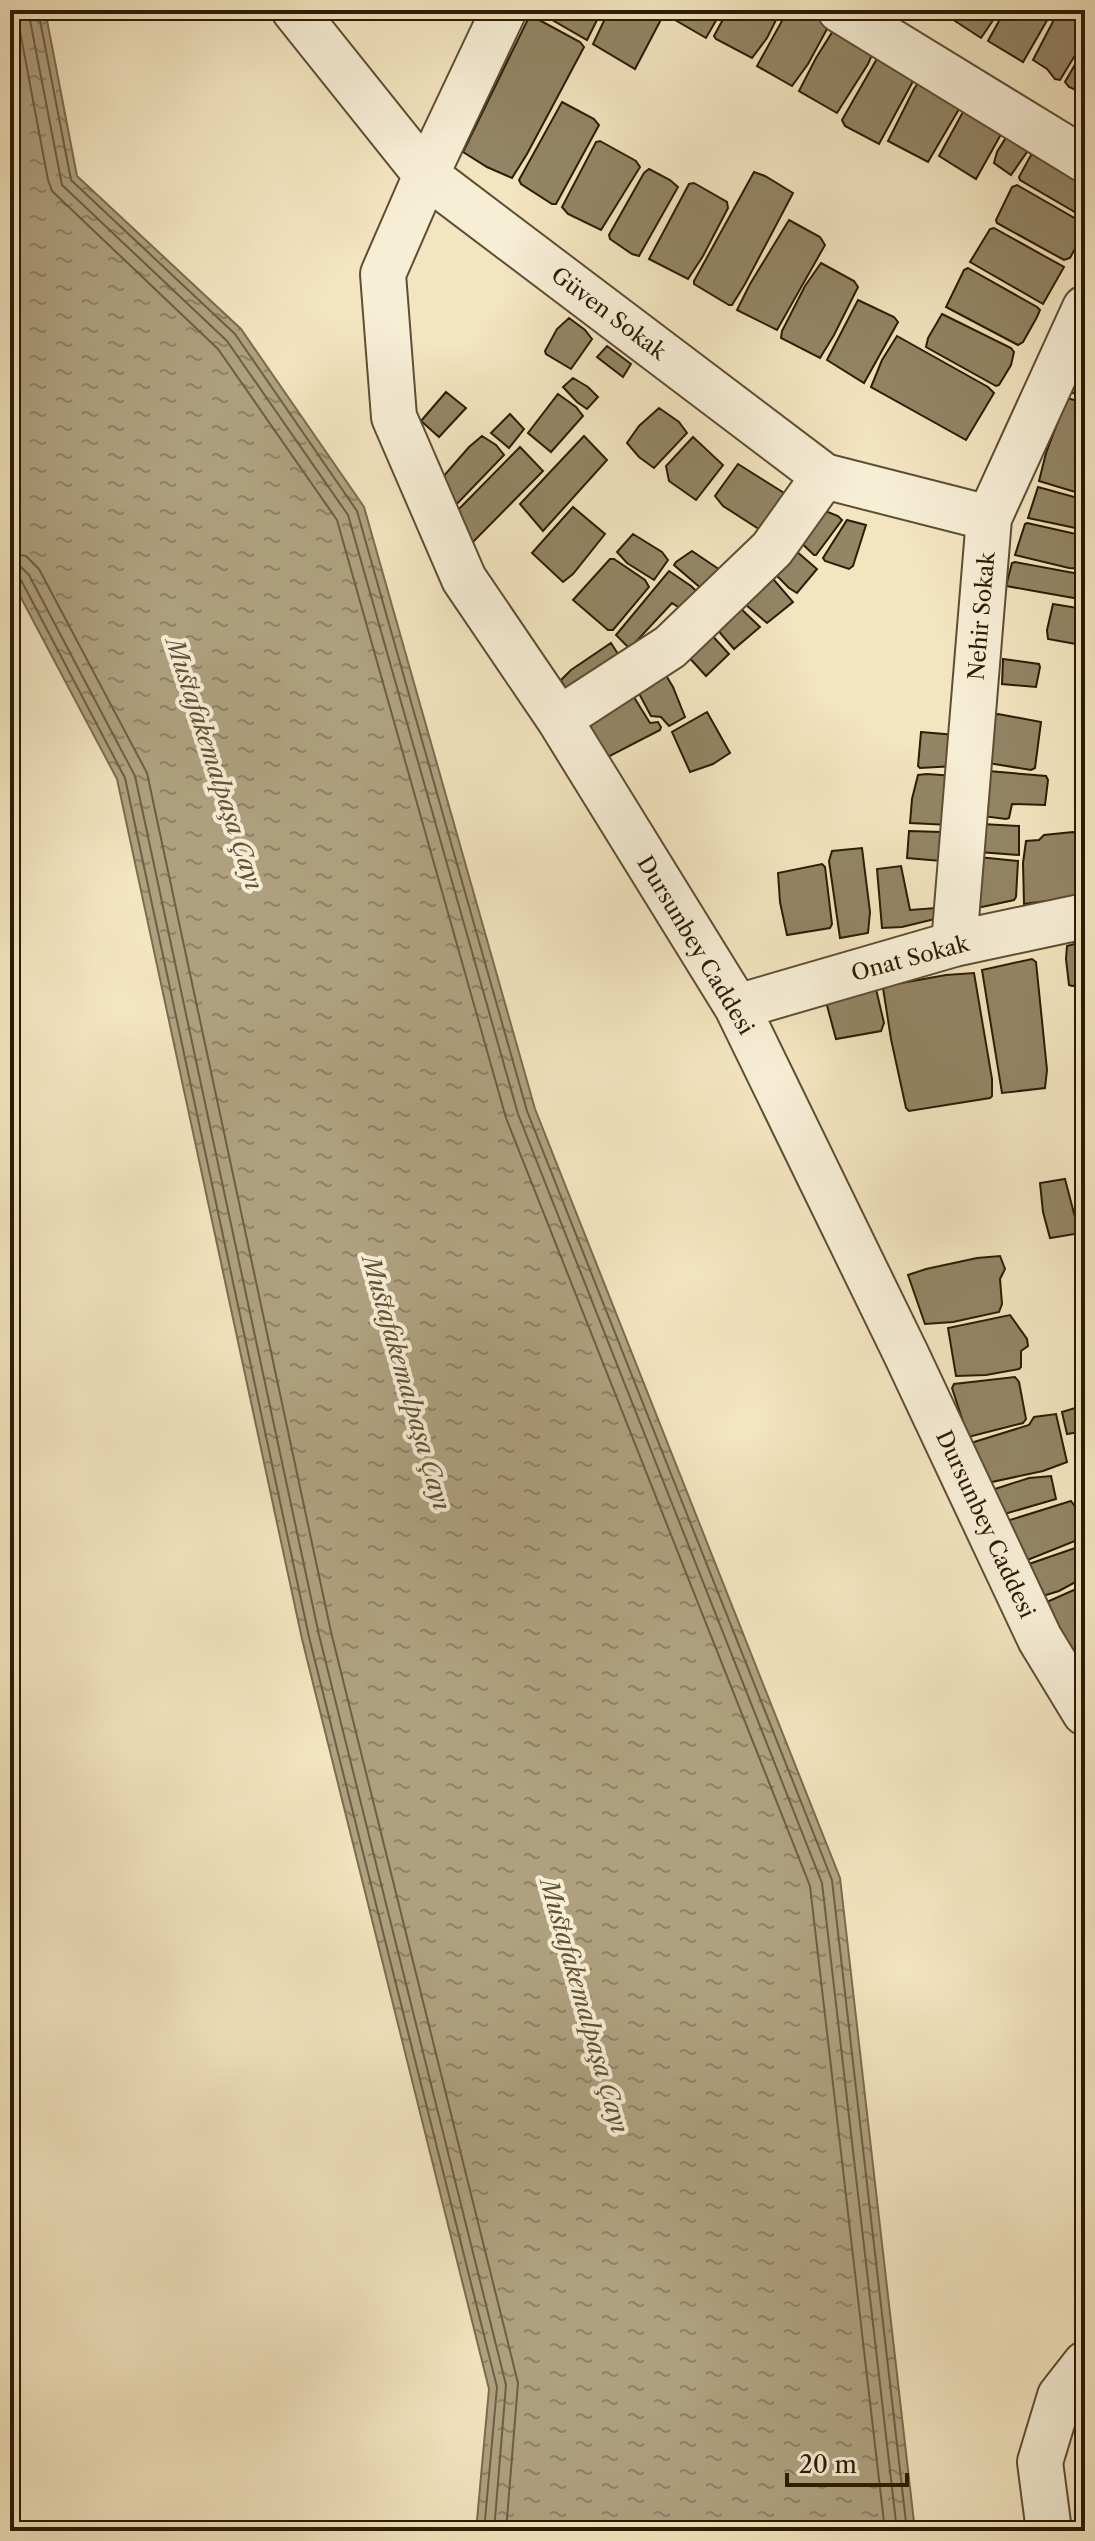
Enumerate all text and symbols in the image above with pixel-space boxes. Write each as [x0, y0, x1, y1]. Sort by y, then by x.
street label: Güven Sokak [546, 261, 673, 366]
street label: Nehir Sokak [962, 550, 1001, 681]
water label: Mustafakemalpaşa Çayı [159, 631, 269, 894]
street label: Dursunbey Caddesi [631, 851, 760, 1040]
street label: Onat Sokak [848, 930, 973, 987]
water label: Mustafakemalpaşa Çayı [355, 1249, 457, 1514]
street label: Dursunbey Caddesi [930, 1426, 1041, 1623]
water label: Mustafakemalpaşa Çayı [533, 1872, 635, 2137]
scale bar [787, 2437, 907, 2487]
text: 20 m [799, 2450, 857, 2479]

